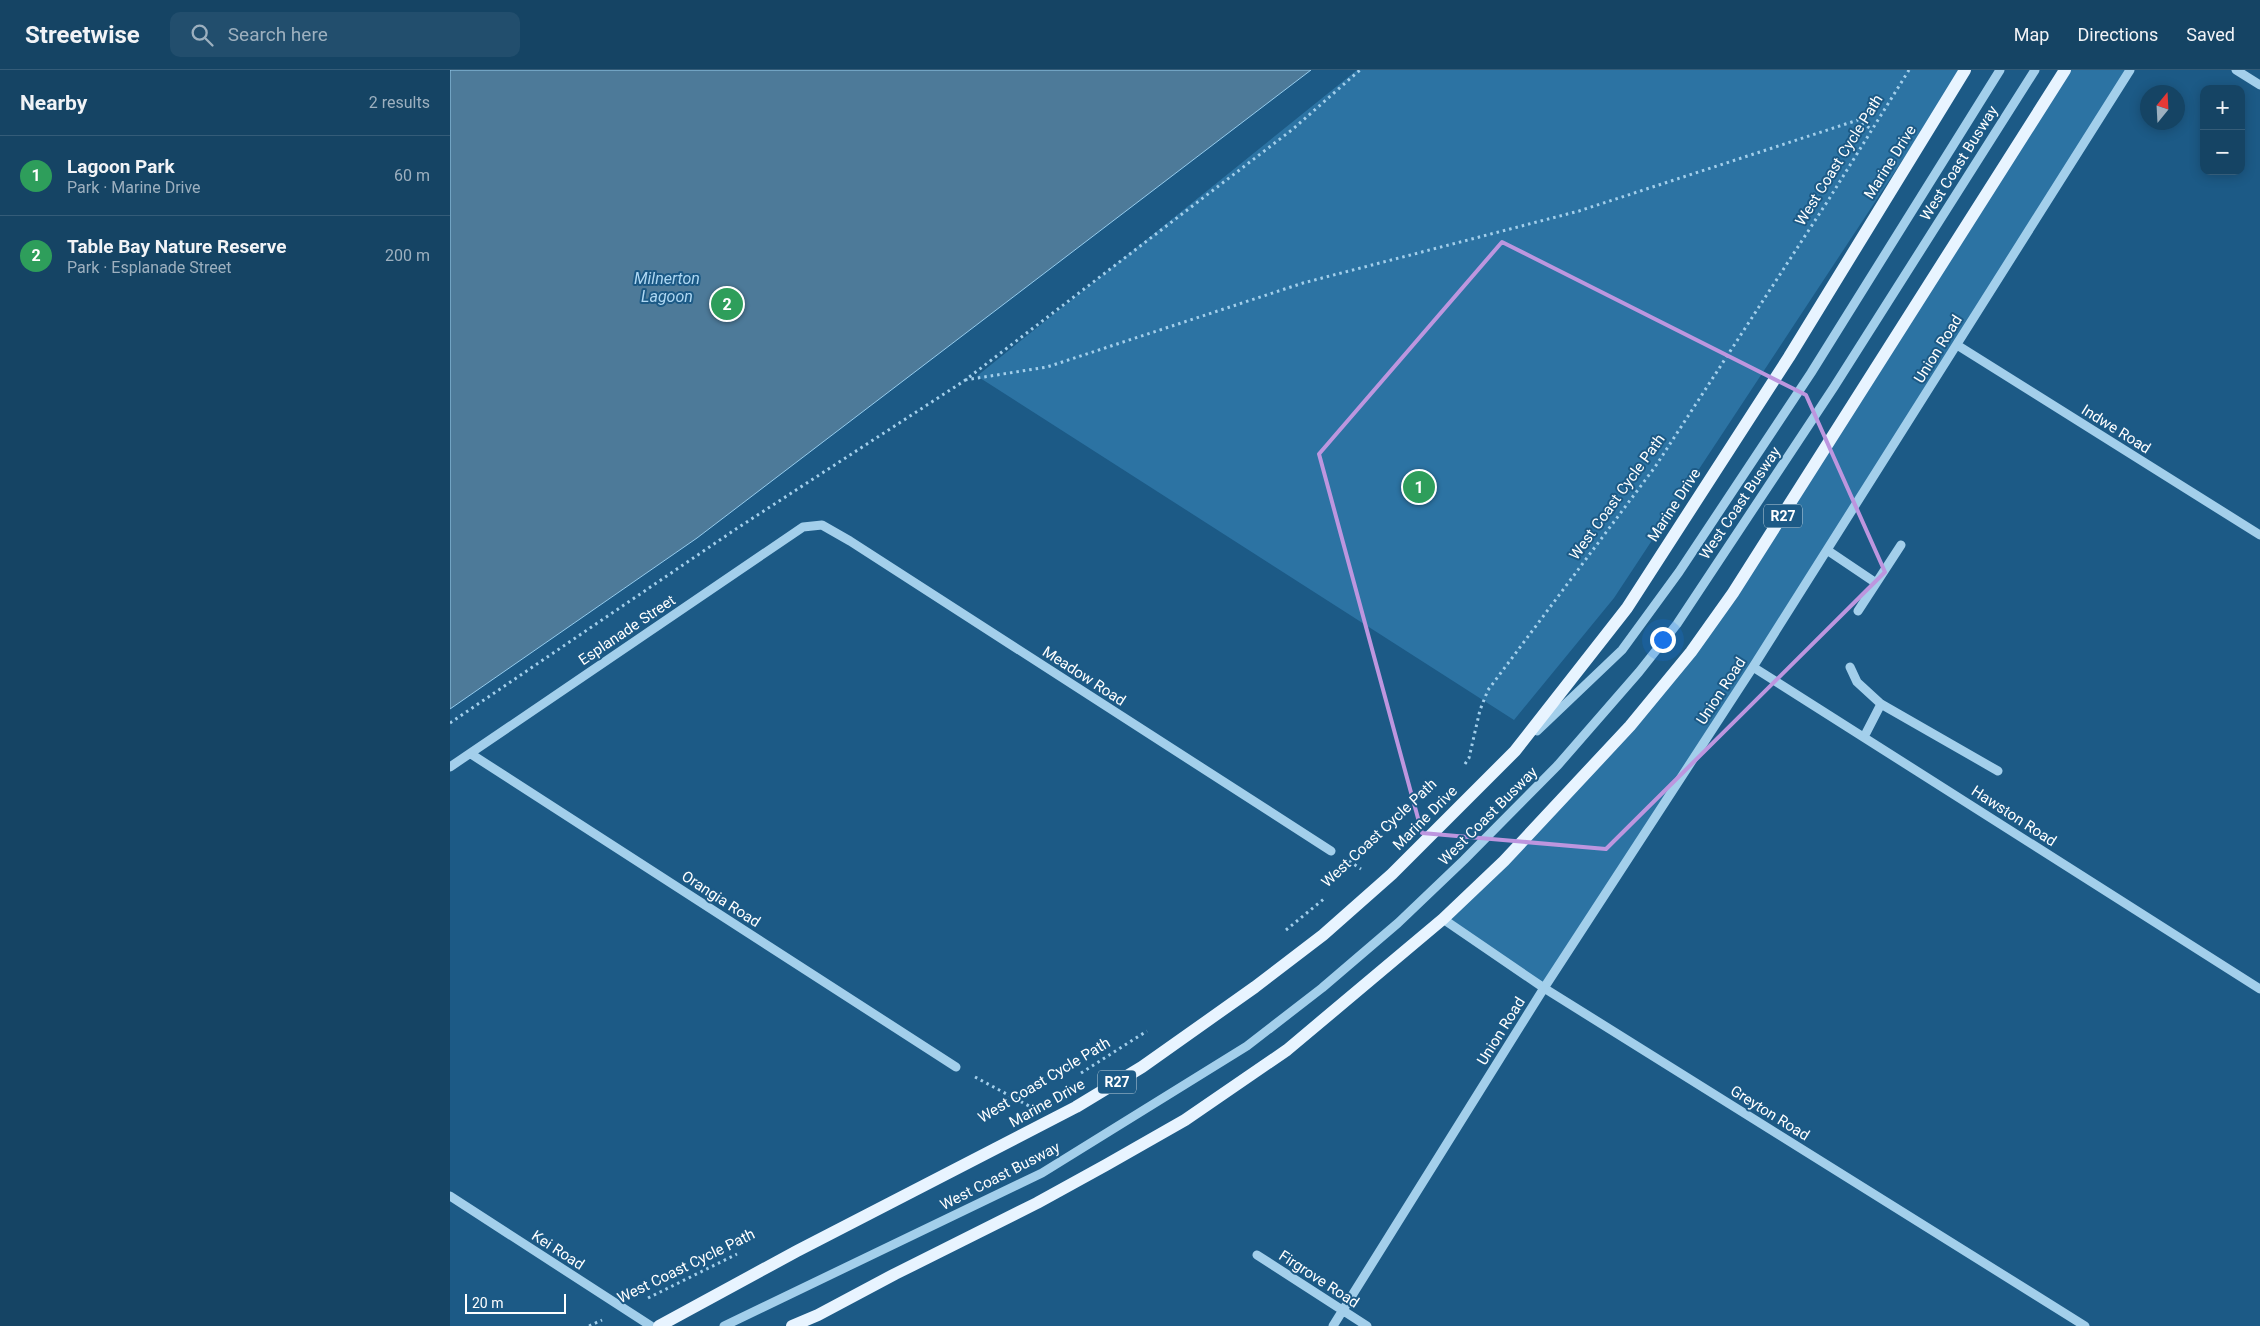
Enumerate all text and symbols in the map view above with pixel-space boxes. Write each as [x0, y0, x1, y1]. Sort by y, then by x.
search box [170, 12, 520, 57]
text: Streetwise [25, 21, 140, 49]
icon: search [188, 21, 216, 49]
text: Search here [228, 23, 328, 46]
text: Map [2014, 24, 2049, 45]
text: Directions [2077, 24, 2158, 45]
text: Saved [2186, 24, 2235, 45]
north arrow [2140, 85, 2185, 130]
map controls [2200, 85, 2245, 175]
button: + [2200, 85, 2245, 130]
text: Nearby [20, 91, 87, 115]
street label: West Coast Cycle Path [1791, 91, 1887, 229]
text: 2 results [369, 93, 430, 112]
street label: West Coast Busway [1916, 102, 2002, 224]
street label: Marine Drive [1860, 122, 1920, 202]
button: − [2200, 130, 2245, 175]
text: Lagoon Park [67, 155, 175, 178]
text: 1 [31, 166, 41, 185]
text: 60 m [394, 166, 430, 185]
text: Park · Marine Drive [67, 178, 201, 197]
text: Table Bay Nature Reserve [67, 235, 286, 258]
text: 2 [31, 246, 41, 265]
text: 200 m [385, 246, 430, 265]
text: Park · Esplanade Street [67, 258, 232, 277]
water label: Milnerton Lagoon [634, 269, 700, 306]
pin: 2 [711, 285, 743, 323]
street label: Union Road [1910, 312, 1966, 386]
street label: Indwe Road [2078, 401, 2154, 457]
street label: West Coast Cycle Path [1565, 431, 1669, 563]
street label: West Coast Busway [1696, 443, 1784, 563]
street label: Marine Drive [1644, 465, 1704, 545]
pin: 1 [1403, 468, 1435, 506]
road number: R27 [1764, 504, 1802, 528]
street label: Esplanade Street [575, 591, 679, 669]
your location [1650, 627, 1676, 653]
street label: Meadow Road [1039, 642, 1129, 710]
street label: Union Road [1693, 654, 1749, 728]
street label: West Coast Busway [1435, 763, 1541, 869]
street label: West Coast Cycle Path [1318, 775, 1440, 891]
street label: Marine Drive [1389, 782, 1461, 854]
street label: Hawston Road [1968, 782, 2060, 850]
street label: Orangia Road [678, 867, 764, 931]
street label: Union Road [1473, 994, 1529, 1068]
street label: West Coast Cycle Path [975, 1033, 1113, 1127]
road number: R27 [1098, 1070, 1136, 1094]
street label: Marine Drive [1006, 1075, 1088, 1131]
street label: Greyton Road [1727, 1082, 1813, 1144]
street label: West Coast Busway [937, 1138, 1063, 1214]
street label: West Coast Cycle Path [614, 1225, 758, 1307]
street label: Kei Road [528, 1226, 588, 1274]
street label: Firgrove Road [1276, 1246, 1362, 1312]
scale bar [465, 1291, 566, 1314]
text: 20 m [472, 1295, 504, 1311]

